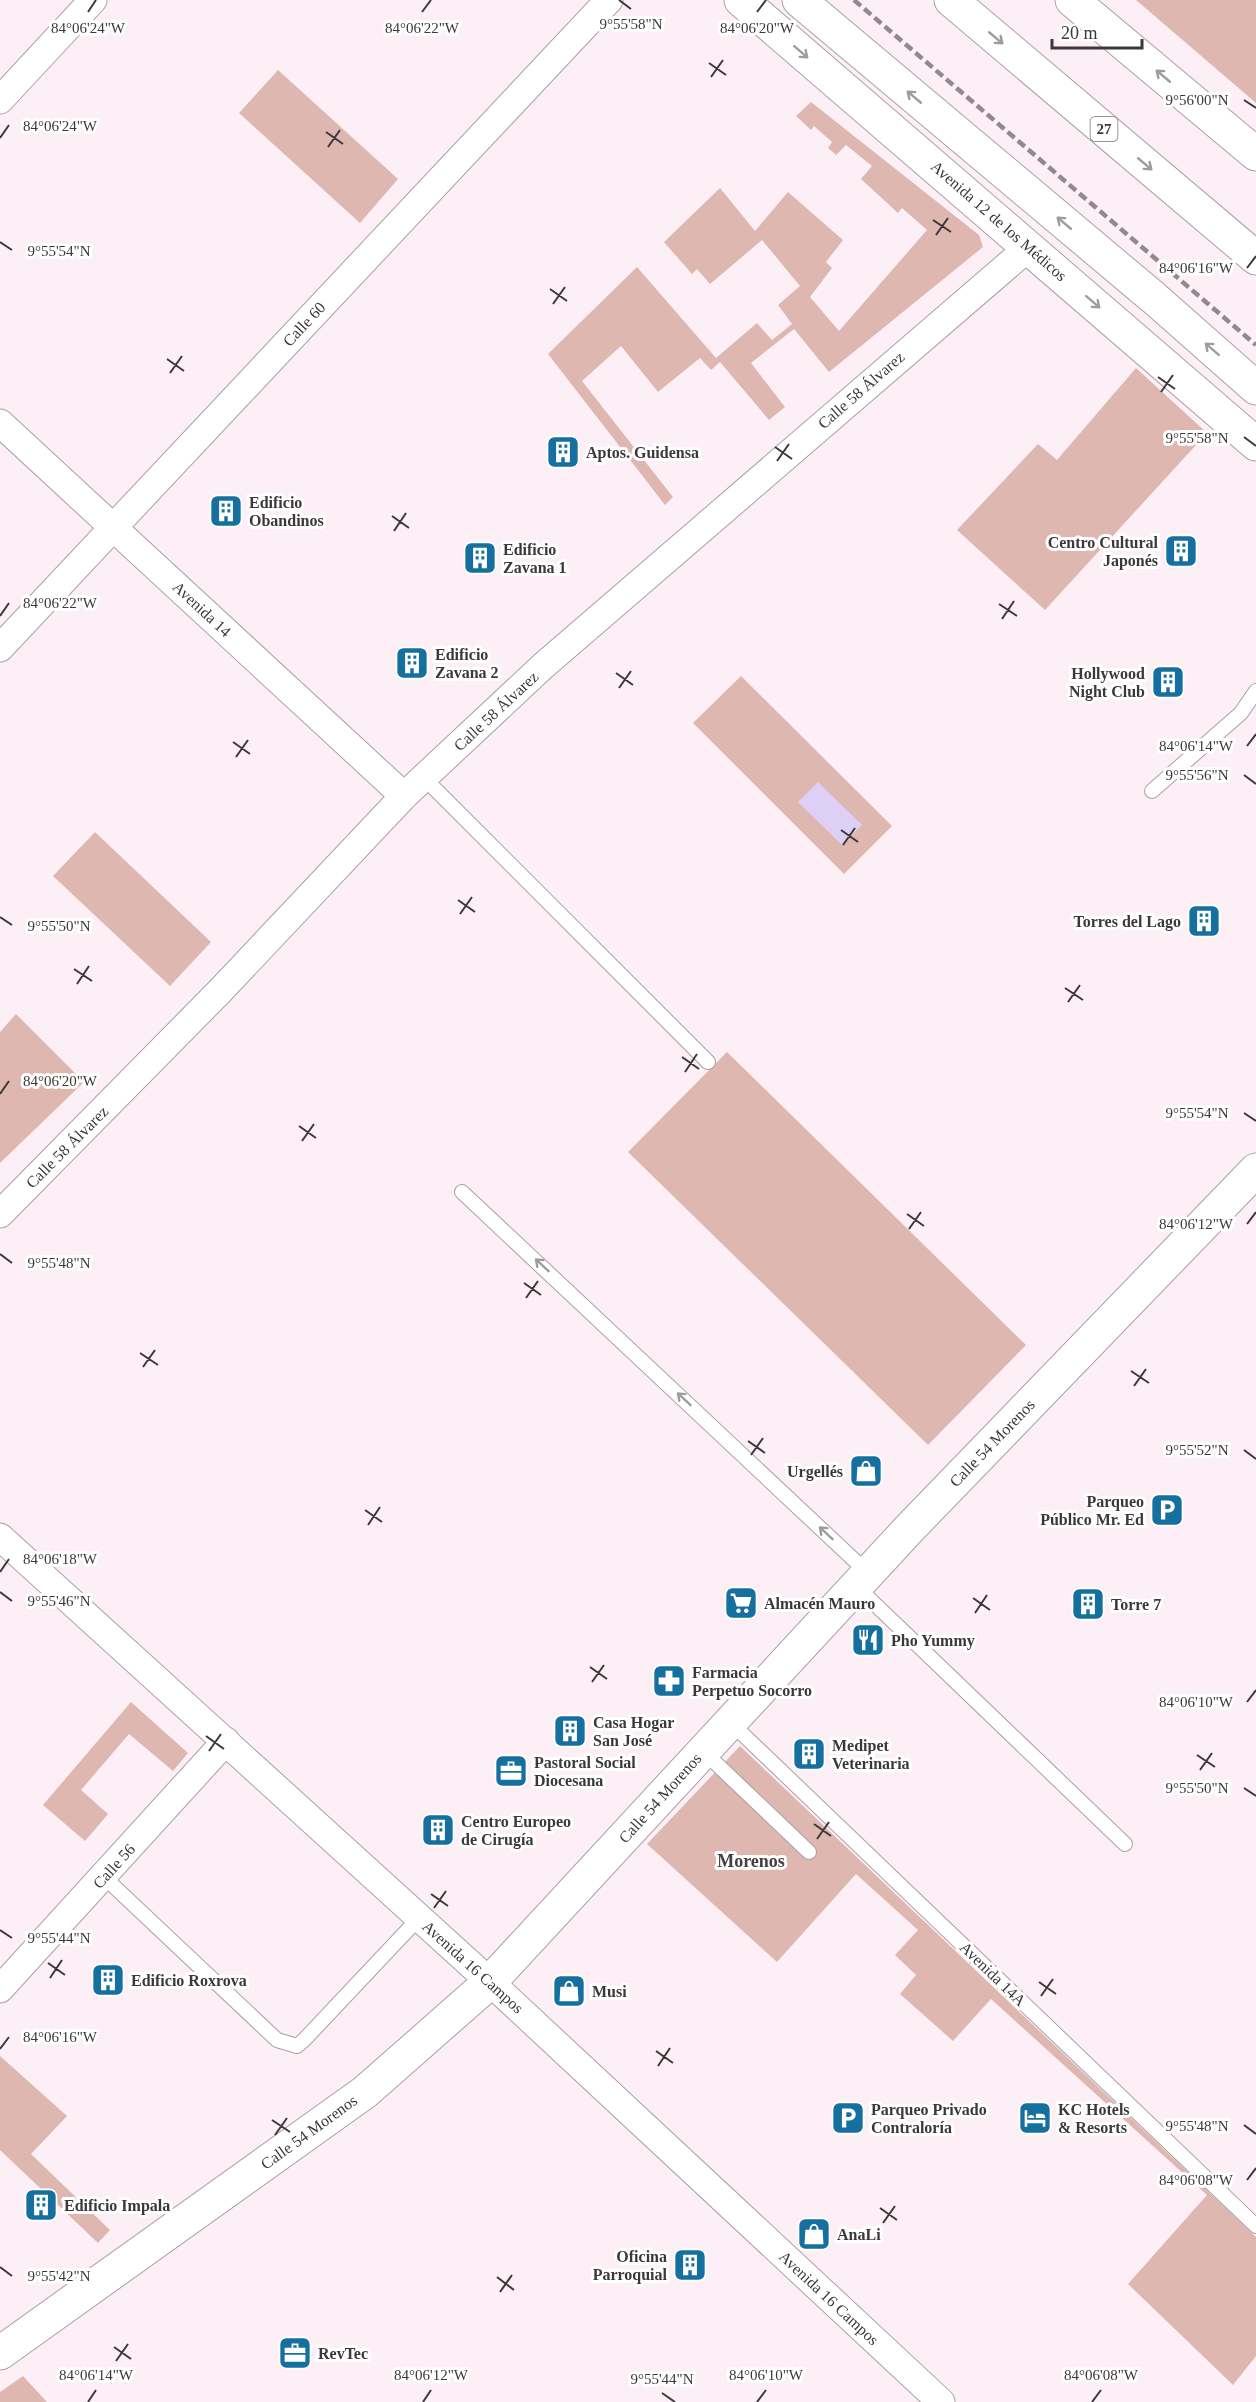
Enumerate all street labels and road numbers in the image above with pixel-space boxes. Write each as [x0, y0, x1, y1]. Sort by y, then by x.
road number: 27 [1090, 117, 1118, 141]
street label: Avenida 12 de los Médicos [928, 158, 1070, 284]
street label: Calle 60 [279, 299, 329, 349]
street label: Calle 58 Álvarez [814, 347, 907, 432]
street label: Avenida 14 [170, 578, 234, 640]
street label: Calle 58 Álvarez [450, 667, 541, 754]
street label: Calle 58 Álvarez [22, 1102, 111, 1191]
street label: Calle 54 Morenos [946, 1396, 1038, 1490]
street label: Calle 54 Morenos [615, 1750, 705, 1846]
street label: Calle 56 [90, 1840, 138, 1892]
street label: Avenida 16 Campos [419, 1917, 527, 2017]
street label: Avenida 14A [957, 1939, 1030, 2010]
street label: Calle 54 Morenos [258, 2091, 360, 2173]
street label: Avenida 16 Campos [775, 2248, 882, 2349]

